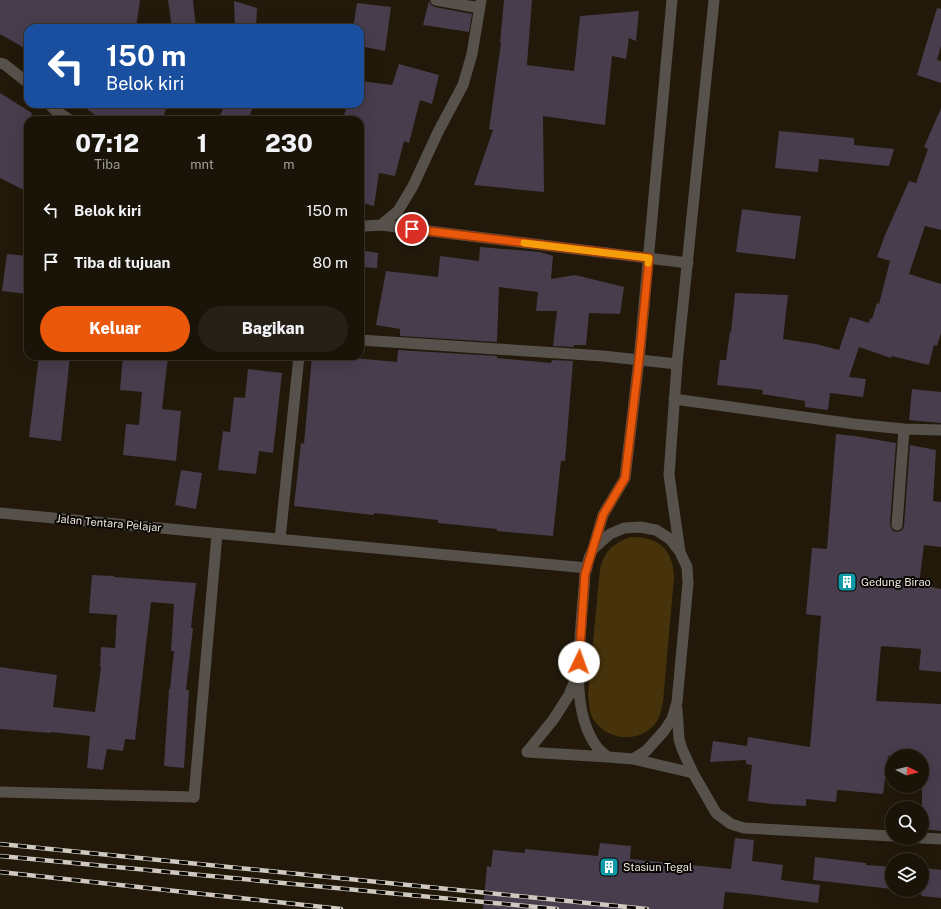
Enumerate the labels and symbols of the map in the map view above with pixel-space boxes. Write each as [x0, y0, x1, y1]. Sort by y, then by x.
pin [395, 212, 429, 246]
street label: Jalan Tentara Pelajar [56, 512, 162, 534]
building icon: Gedung Birao [836, 571, 858, 593]
place label: Gedung Birao [861, 576, 931, 588]
position arrow [558, 641, 600, 683]
north arrow [885, 749, 929, 793]
building icon: Stasiun Tegal [598, 856, 620, 878]
place label: Stasiun Tegal [623, 861, 692, 873]

